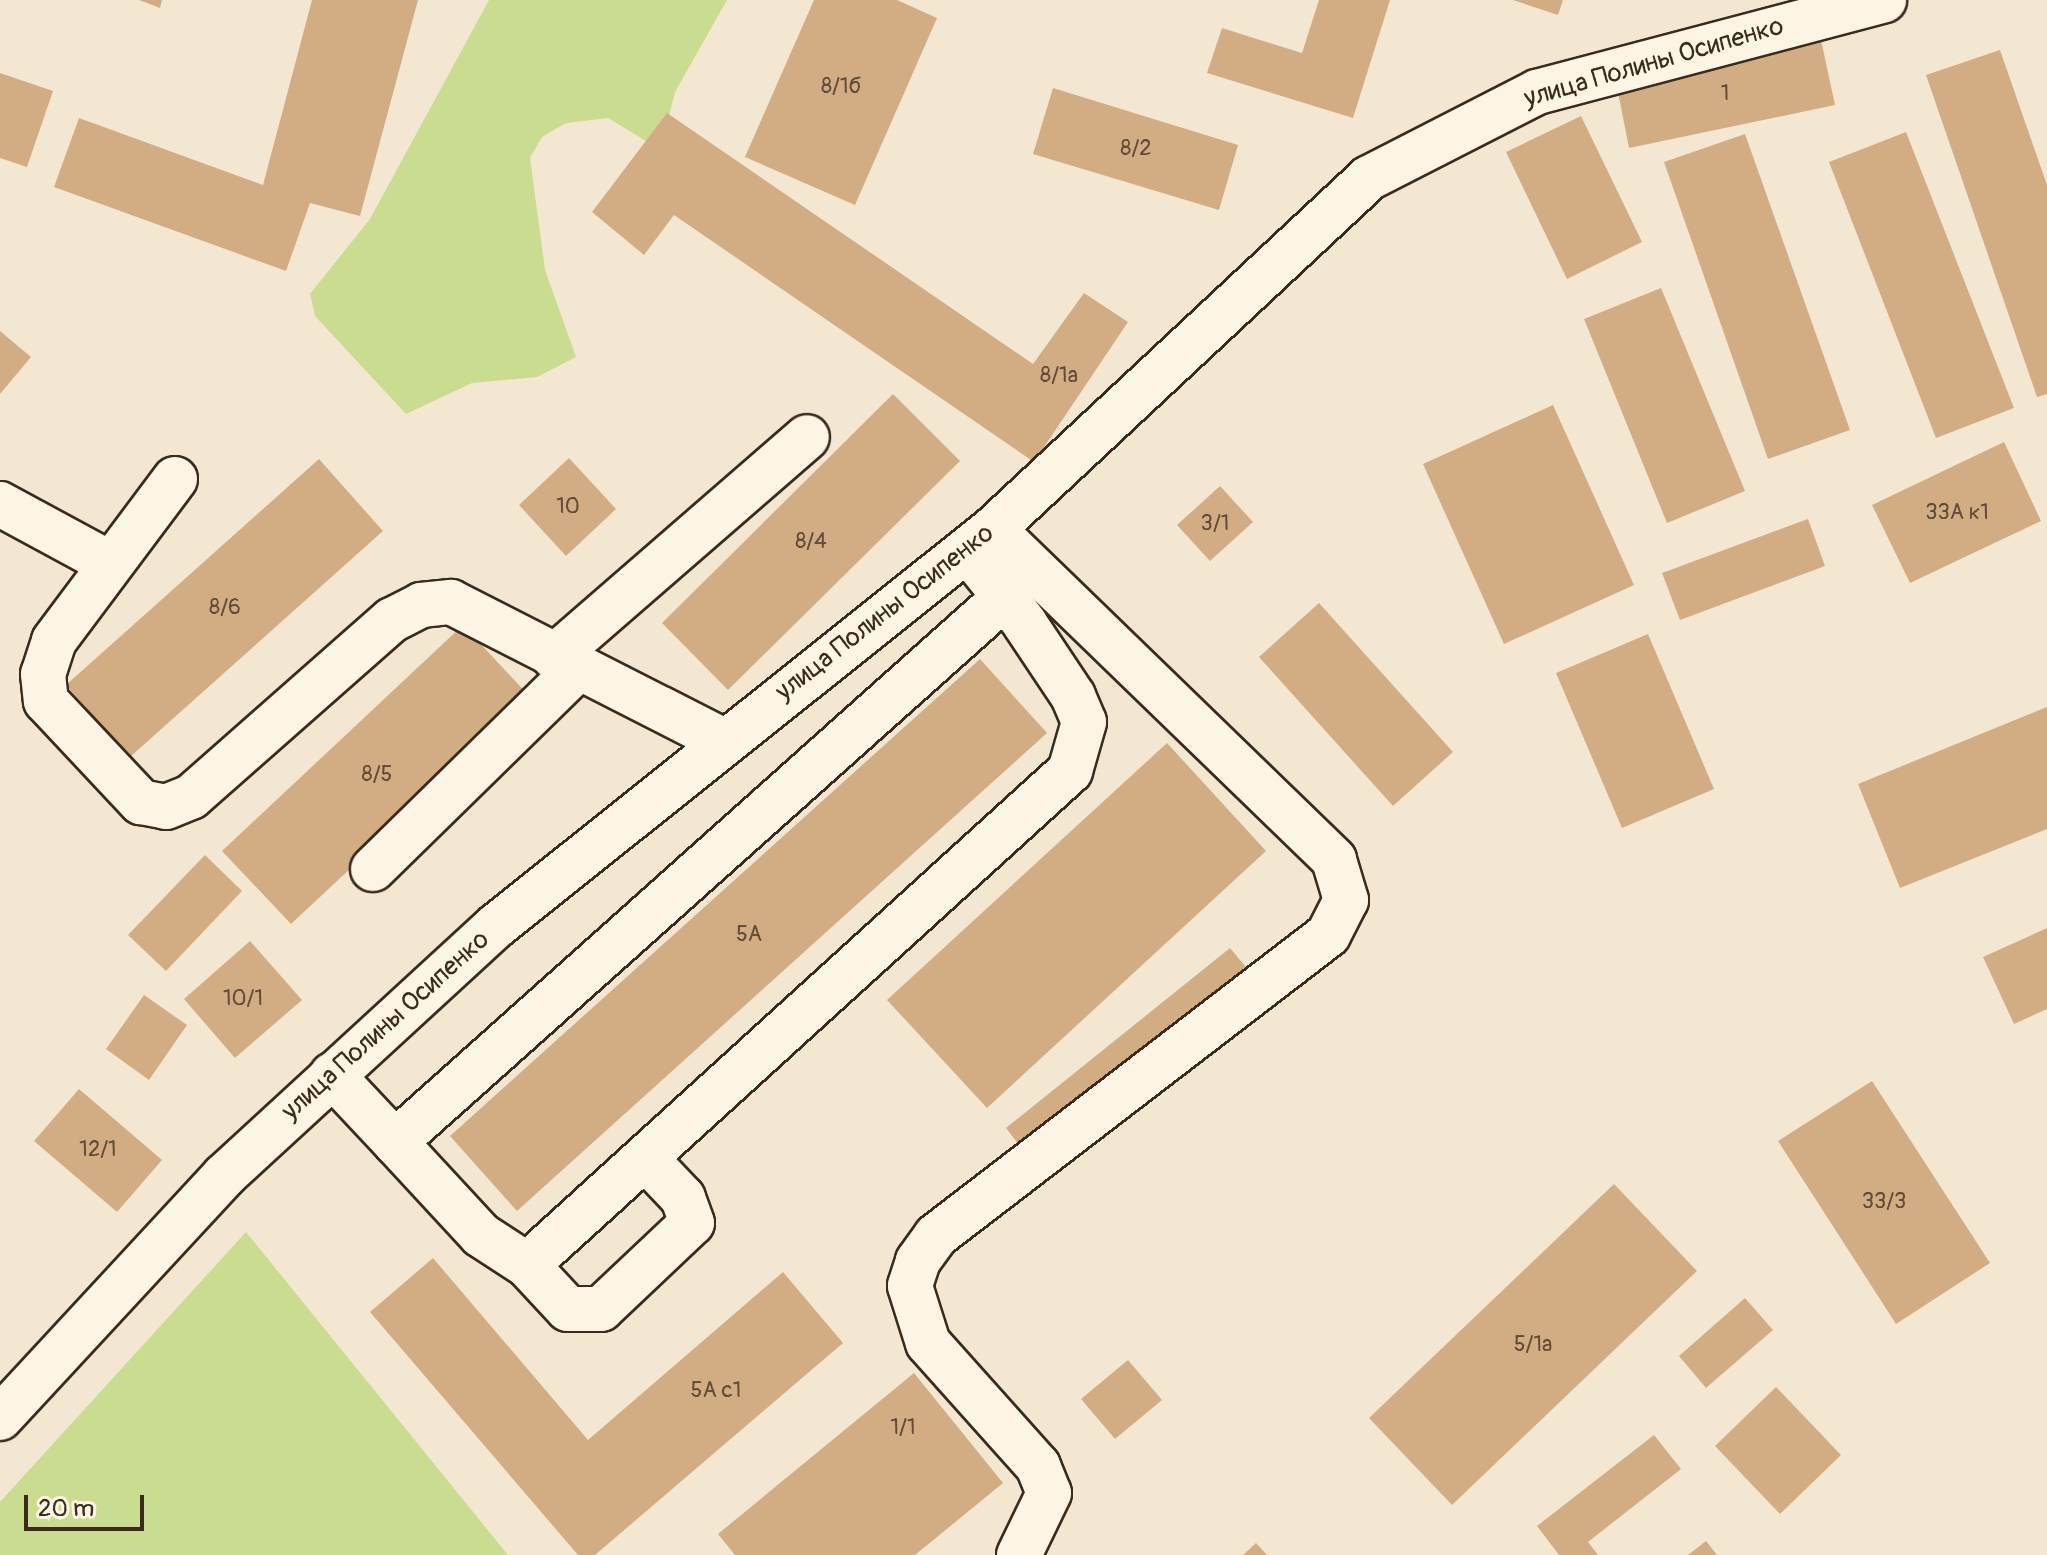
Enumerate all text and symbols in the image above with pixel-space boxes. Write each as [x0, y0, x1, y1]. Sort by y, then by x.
street label: улица Полины Осипенко [1521, 11, 1787, 115]
house number: 8/1б [821, 74, 861, 100]
house number: 1 [1721, 81, 1729, 107]
house number: 8/2 [1120, 136, 1152, 162]
house number: 8/1а [1040, 363, 1078, 389]
house number: 10 [556, 494, 580, 520]
house number: 33А к1 [1925, 500, 1989, 526]
house number: 3/1 [1201, 511, 1229, 537]
street label: улица Полины Осипенко [770, 518, 1000, 708]
house number: 8/4 [795, 529, 827, 555]
house number: 8/6 [209, 595, 241, 621]
house number: 8/5 [362, 762, 392, 788]
house number: 5А [736, 922, 762, 948]
street label: улица Полины Осипенко [276, 925, 496, 1127]
house number: 10/1 [223, 986, 263, 1012]
house number: 12/1 [79, 1137, 117, 1163]
house number: 33/3 [1862, 1189, 1906, 1215]
house number: 5/1а [1514, 1332, 1552, 1358]
house number: 5А с1 [691, 1378, 741, 1404]
house number: 1/1 [890, 1415, 916, 1441]
scale bar [28, 1479, 148, 1529]
text: 20 m [38, 1494, 94, 1523]

